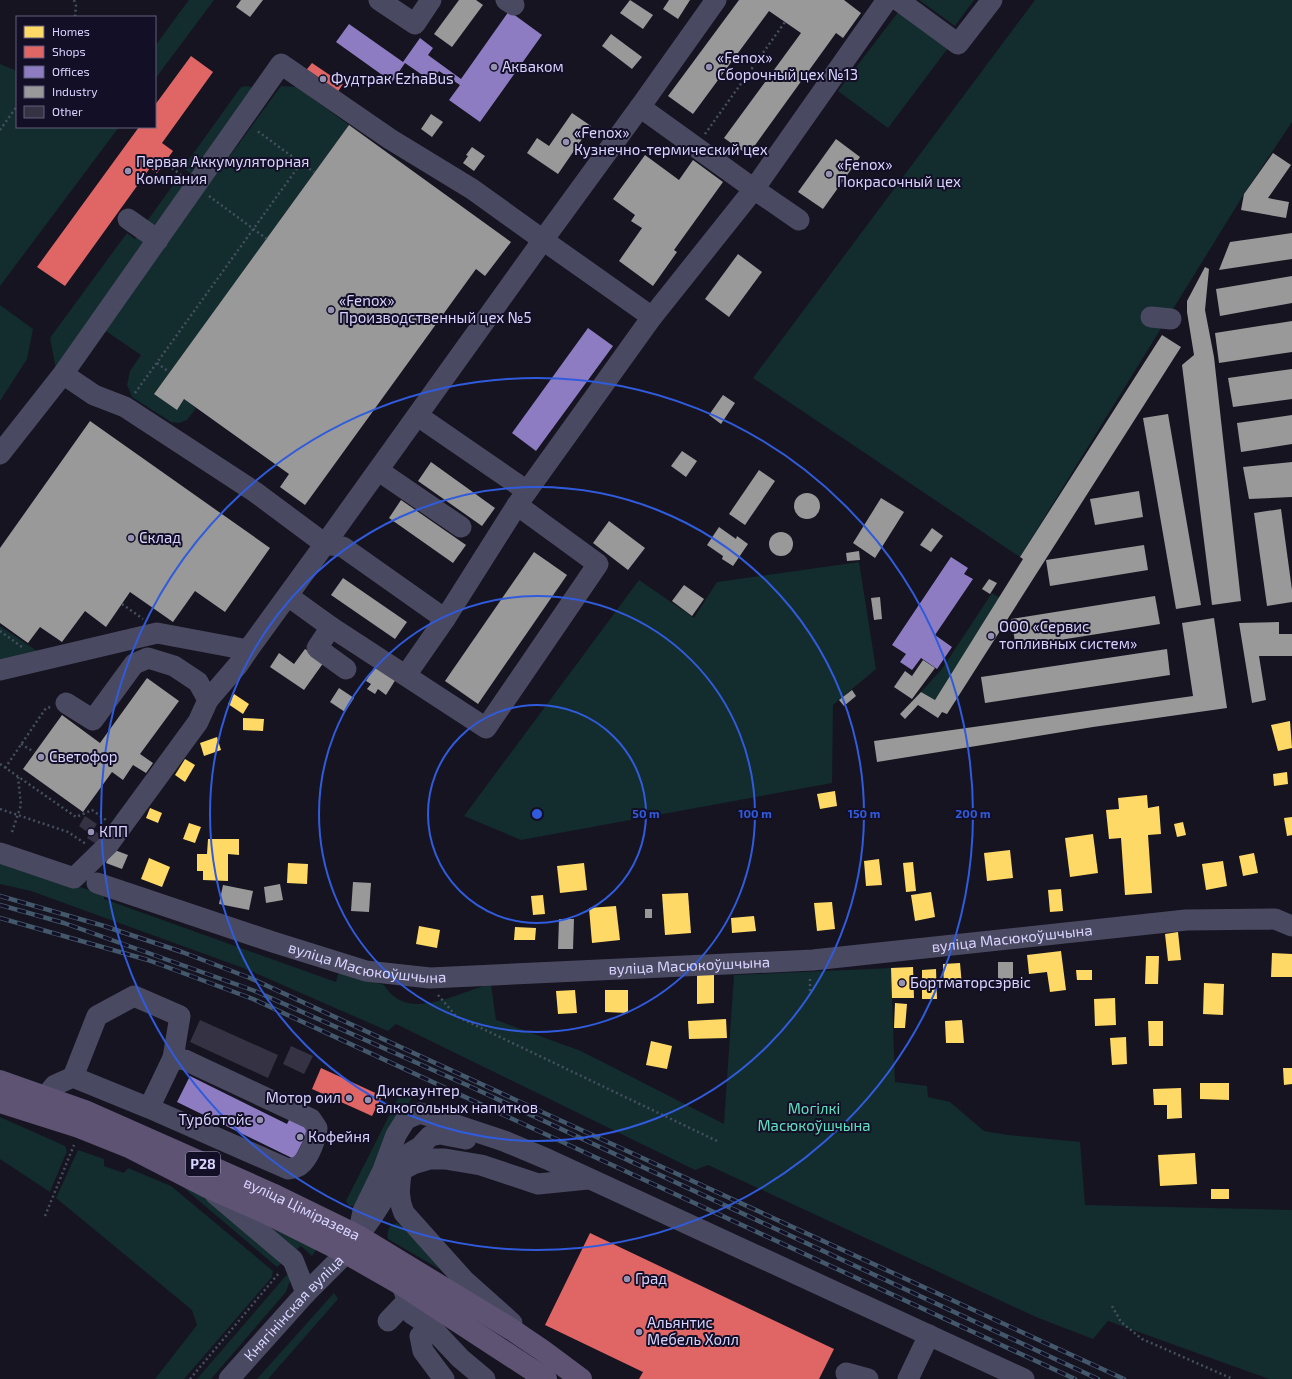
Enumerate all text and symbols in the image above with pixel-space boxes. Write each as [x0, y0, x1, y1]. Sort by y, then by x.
legend [16, 16, 156, 128]
text: Homes [52, 24, 90, 38]
text: Shops [52, 44, 86, 58]
place label: «Fenox» Сборочный цех №13 [717, 48, 858, 83]
place label: Акваком [502, 57, 564, 75]
marker: Акваком [489, 62, 499, 72]
marker: «Fenox» Сборочный цех №13 [704, 62, 714, 72]
text: Offices [52, 64, 89, 78]
place label: Фудтрак EzhaBus [331, 69, 454, 88]
marker: Фудтрак EzhaBus [318, 74, 328, 84]
text: Industry [52, 84, 98, 98]
text: Other [52, 104, 83, 118]
place label: «Fenox» Кузнечно-термический цех [574, 123, 768, 159]
marker: «Fenox» Кузнечно-термический цех [561, 137, 571, 147]
place label: Первая Аккумуляторная Компания [136, 152, 309, 187]
place label: «Fenox» Покрасочный цех [837, 155, 961, 190]
marker: Первая Аккумуляторная Компания [123, 166, 133, 176]
marker: «Fenox» Покрасочный цех [824, 169, 834, 179]
place label: «Fenox» Производственный цех №5 [339, 291, 532, 326]
marker: «Fenox» Производственный цех №5 [326, 305, 336, 315]
place label: Склад [139, 528, 181, 546]
marker: Склад [126, 533, 136, 543]
place label: ООО «Сервис топливных систем» [999, 617, 1137, 652]
marker: ООО «Сервис топливных систем» [986, 631, 996, 641]
place label: Светофор [49, 747, 118, 765]
marker: Светофор [36, 752, 46, 762]
text: 50 m [632, 806, 660, 820]
text: 100 m [738, 806, 772, 820]
text: 150 m [848, 806, 880, 820]
text: 200 m [955, 806, 991, 820]
centre of rings [530, 807, 544, 821]
place label: КПП [99, 822, 128, 840]
marker: КПП [86, 827, 96, 837]
street label: вуліца Масюкоўшчына [931, 920, 1093, 955]
street label: вуліца Масюкоўшчына [286, 937, 447, 986]
street label: вуліца Масюкоўшчына [608, 952, 770, 978]
place label: Бортматорсэрвіс [910, 973, 1031, 991]
marker: Бортматорсэрвіс [897, 978, 907, 988]
place label: Дискаунтер алкогольных напитков [376, 1081, 538, 1116]
place label: Мотор оил [266, 1088, 341, 1106]
marker: Мотор оил [344, 1093, 354, 1103]
marker: Дискаунтер алкогольных напитков [363, 1095, 373, 1105]
park label: Могілкі Масюкоўшчына [757, 1099, 871, 1135]
place label: Турботойс [179, 1110, 252, 1129]
marker: Турботойс [255, 1115, 265, 1125]
place label: Кофейня [308, 1127, 370, 1145]
marker: Кофейня [295, 1132, 305, 1142]
road number: Р28 [186, 1152, 220, 1176]
street label: вуліца Ціміразева [241, 1173, 363, 1244]
street label: Княгінінская вуліца [239, 1251, 347, 1364]
place label: Град [635, 1269, 667, 1287]
marker: Град [622, 1274, 632, 1284]
place label: Альянтис Мебель Холл [647, 1313, 739, 1348]
marker: Альянтис Мебель Холл [634, 1327, 644, 1337]

